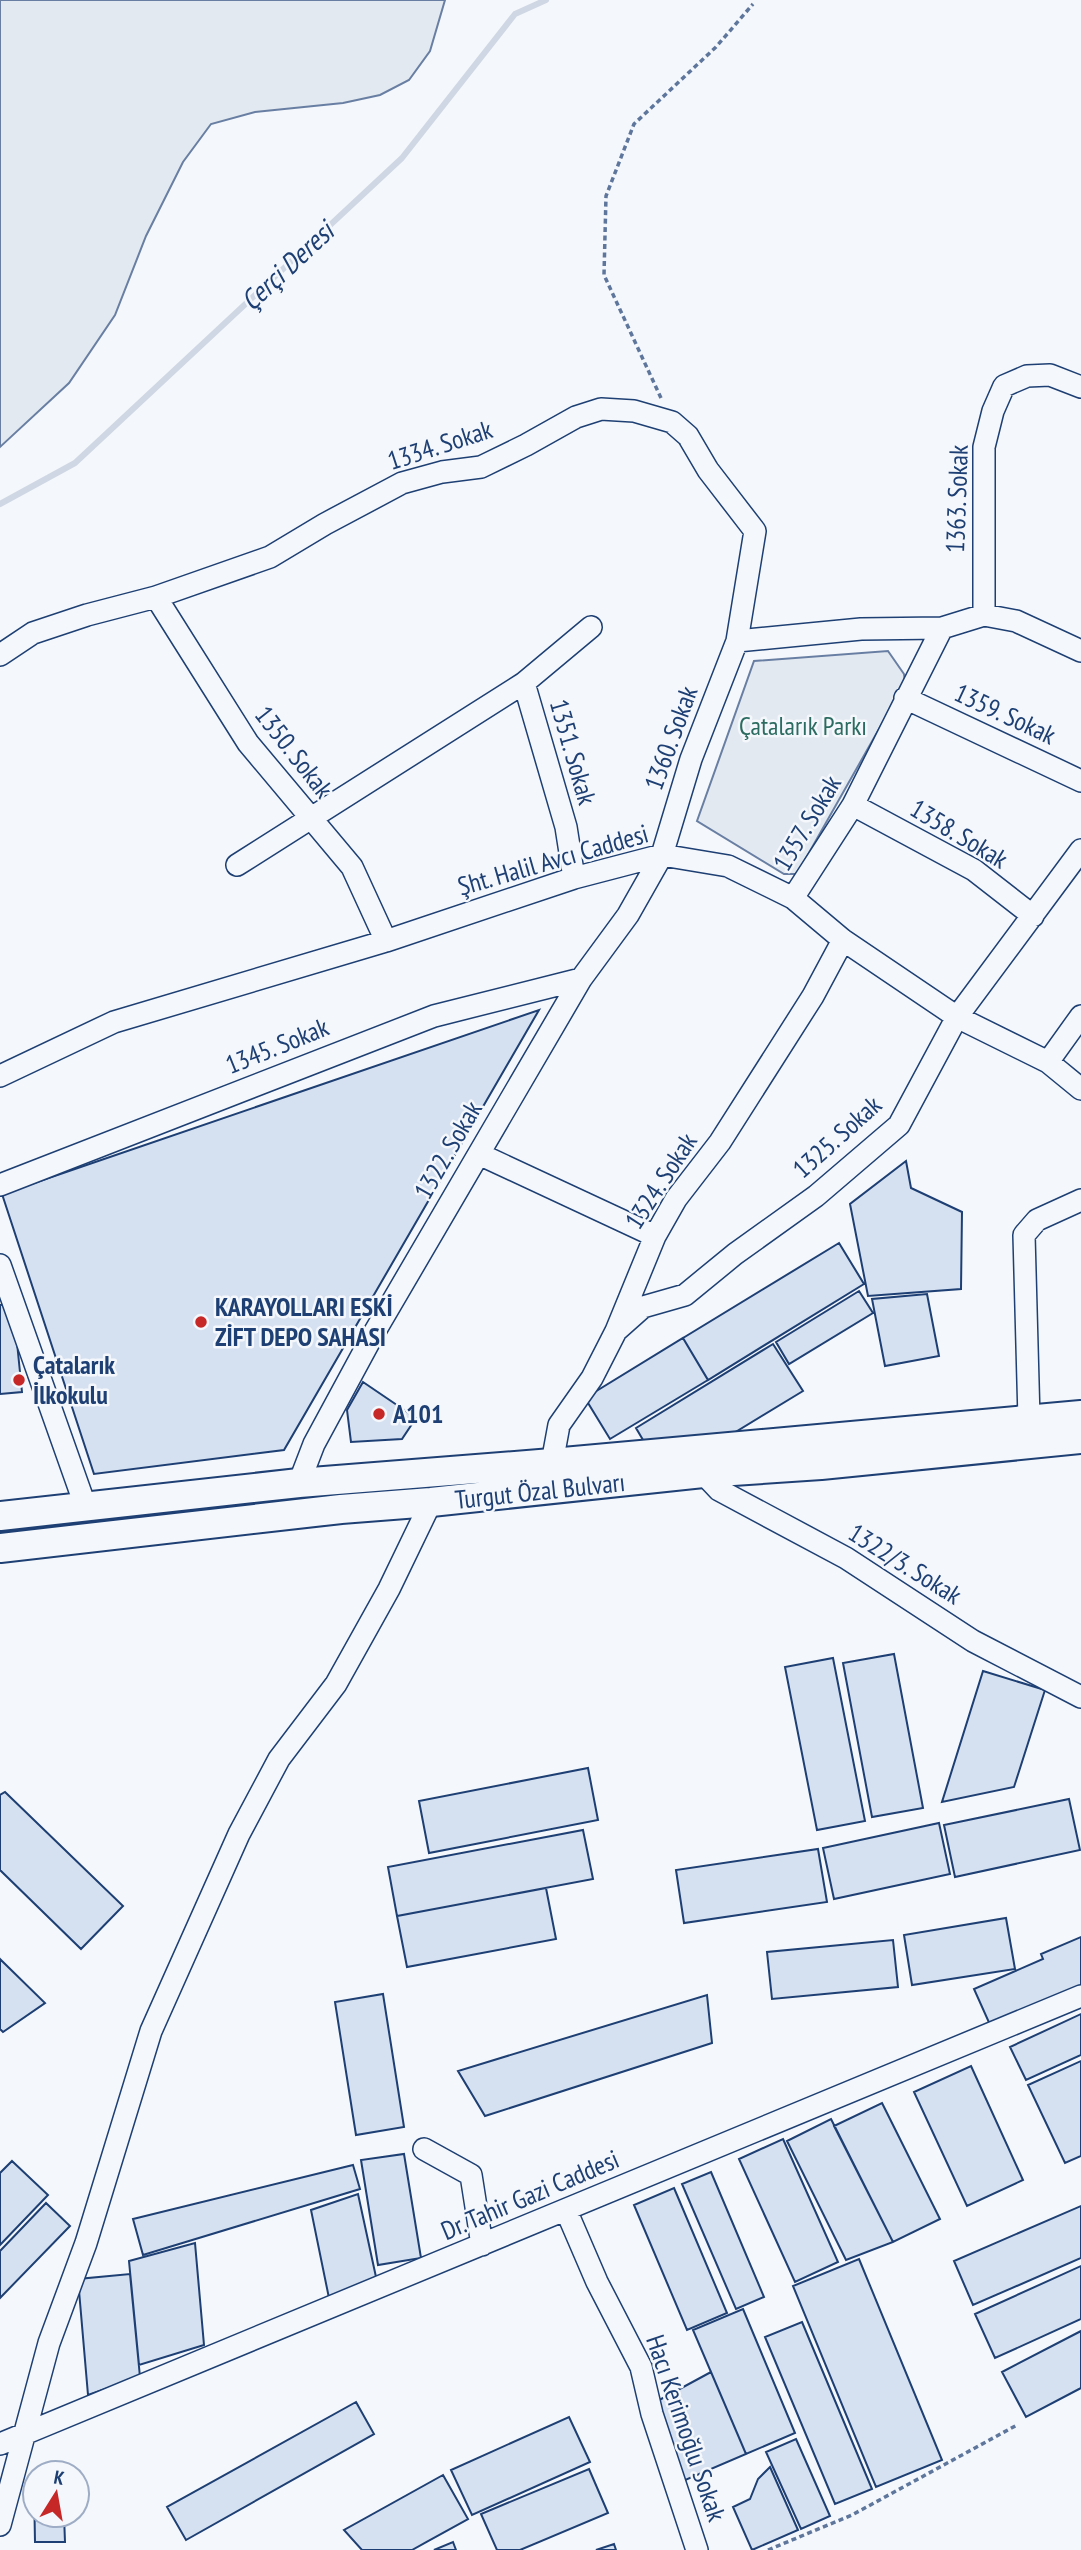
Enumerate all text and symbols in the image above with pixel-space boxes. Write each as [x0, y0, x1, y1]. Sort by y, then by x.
water label: Çerçi Deresi [232, 210, 344, 318]
street label: 1334. Sokak [383, 412, 496, 477]
street label: 1363. Sokak [938, 444, 975, 554]
street label: 1359. Sokak [949, 676, 1061, 751]
street label: 1360. Sokak [637, 681, 705, 794]
street label: 1351. Sokak [543, 695, 604, 808]
street label: 1350. Sokak [248, 699, 341, 804]
park label: Çatalarık Parkı [739, 709, 867, 742]
street label: 1357. Sokak [765, 769, 848, 877]
street label: 1358. Sokak [904, 792, 1014, 876]
street label: Şht. Halil Avcı Caddesi [454, 817, 652, 902]
street label: 1345. Sokak [220, 1010, 333, 1081]
street label: 1325. Sokak [785, 1088, 888, 1185]
street label: 1322. Sokak [406, 1095, 489, 1205]
street label: 1324. Sokak [617, 1126, 704, 1235]
place label: KARAYOLLARI ESKİ ZİFT DEPO SAHASI [215, 1290, 393, 1353]
marker: KARAYOLLARI ESKİ ZİFT DEPO SAHASI [193, 1314, 209, 1330]
place label: Çatalarık İlkokulu [33, 1348, 115, 1411]
marker: Çatalarık İlkokulu [11, 1372, 27, 1388]
place label: A101 [392, 1397, 443, 1430]
marker: A101 [371, 1406, 387, 1422]
street label: Turgut Özal Bulvarı [453, 1465, 627, 1516]
street label: 1322/3. Sokak [842, 1516, 968, 1611]
street label: Dr. Tahir Gazi Caddesi [436, 2142, 624, 2247]
street label: Hacı Kerimoğlu Sokak [639, 2330, 734, 2526]
north arrow [21, 2459, 91, 2529]
text: K [52, 2465, 67, 2490]

